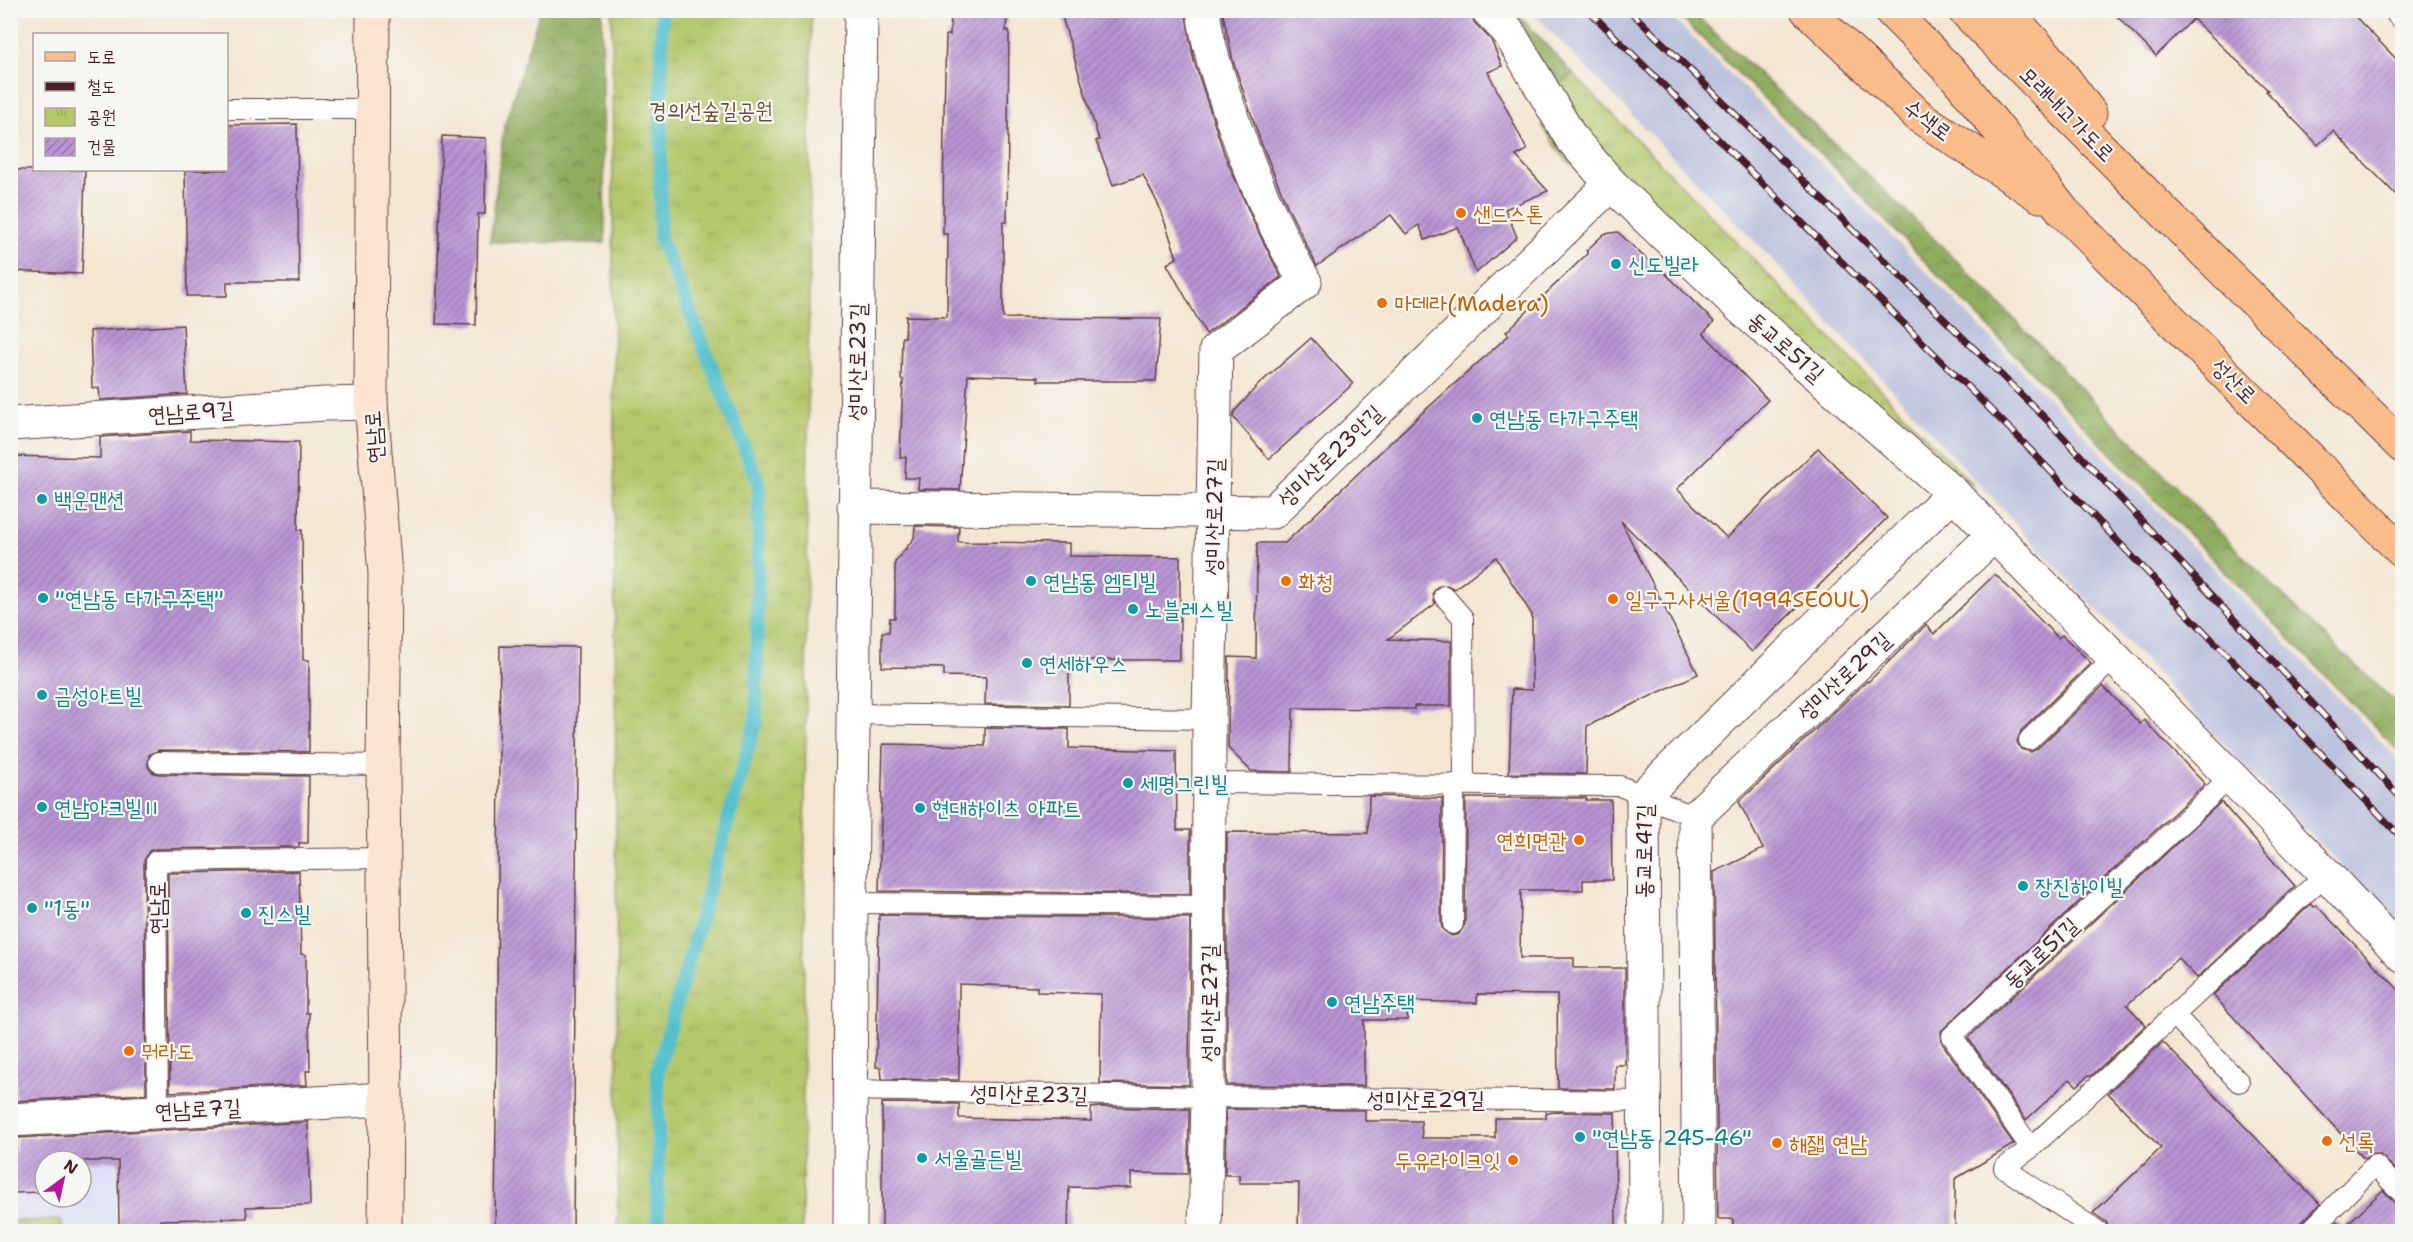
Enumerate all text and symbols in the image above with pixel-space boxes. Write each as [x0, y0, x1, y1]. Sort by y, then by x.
legend [33, 33, 228, 171]
text: 도로 [87, 45, 116, 69]
street label: 모래내고가도로 [2013, 60, 2121, 168]
text: 철도 [87, 75, 116, 99]
street label: 수색로 [1898, 92, 1958, 148]
park label: 경의선숲길공원 [649, 96, 773, 125]
text: 공원 [87, 105, 116, 129]
text: 건물 [87, 135, 116, 159]
place label: 샌드스톤 [1473, 199, 1544, 228]
marker: 샌드스톤 [1454, 206, 1468, 220]
place label: 신도빌라 [1628, 250, 1699, 279]
marker: 신도빌라 [1609, 257, 1623, 271]
place label: 마데라(Madera) [1394, 289, 1549, 318]
marker: 마데라(Madera) [1375, 296, 1389, 310]
street label: 성미산로23길 [841, 302, 873, 421]
street label: 동교로51길 [1742, 306, 1831, 388]
street label: 성산로 [2205, 352, 2263, 410]
street label: 연남로9길 [147, 395, 235, 429]
street label: 성미산로23안길 [1271, 398, 1389, 514]
place label: 연남동 다가구주택 [1489, 404, 1638, 433]
street label: 연남로 [358, 409, 390, 465]
marker: 연남동 다가구주택 [1470, 411, 1484, 425]
street label: 성미산로27길 [1198, 458, 1230, 576]
place label: 백운맨션 [54, 485, 125, 514]
marker: 백운맨션 [35, 492, 49, 506]
place label: 연남동 엠티빌 [1043, 567, 1157, 596]
place label: 화청 [1298, 567, 1333, 596]
marker: 연남동 엠티빌 [1024, 574, 1038, 588]
marker: 화청 [1279, 574, 1293, 588]
place label: "연남동 다가구주택" [55, 584, 224, 613]
place label: 일구구사서울(1994SEOUL) [1625, 585, 1869, 614]
marker: "연남동 다가구주택" [36, 591, 50, 605]
marker: 일구구사서울(1994SEOUL) [1606, 592, 1620, 606]
place label: 노블레스빌 [1145, 595, 1234, 624]
marker: 노블레스빌 [1126, 602, 1140, 616]
street label: 성미산로29길 [1791, 625, 1897, 727]
place label: 연세하우스 [1039, 649, 1128, 678]
marker: 연세하우스 [1020, 656, 1034, 670]
place label: 금성아트빌 [54, 681, 143, 710]
marker: 금성아트빌 [35, 688, 49, 702]
place label: 세명그린빌 [1140, 769, 1229, 798]
marker: 세명그린빌 [1121, 776, 1135, 790]
place label: 연남아크빌Ⅱ [54, 793, 160, 822]
place label: 현대하이츠 아파트 [932, 794, 1081, 823]
marker: 연남아크빌Ⅱ [35, 800, 49, 814]
marker: 현대하이츠 아파트 [913, 801, 927, 815]
street label: 동교로41길 [1629, 803, 1659, 898]
place label: 연희면관 [1496, 826, 1567, 855]
marker: 연희면관 [1572, 833, 1586, 847]
place label: 장진하이빌 [2035, 872, 2124, 901]
marker: 장진하이빌 [2016, 879, 2030, 893]
street label: 연남로 [143, 881, 172, 935]
place label: "1동" [44, 894, 90, 923]
place label: 진스빌 [258, 899, 311, 928]
marker: "1동" [25, 901, 39, 915]
marker: 진스빌 [239, 906, 253, 920]
street label: 동교로51길 [1997, 911, 2085, 995]
street label: 성미산로27길 [1195, 944, 1224, 1062]
place label: 연남주택 [1344, 988, 1415, 1017]
marker: 연남주택 [1325, 995, 1339, 1009]
place label: 뭐라도 [141, 1037, 194, 1066]
marker: 뭐라도 [122, 1044, 136, 1058]
street label: 성미산로23길 [970, 1078, 1089, 1110]
street label: 성미산로29길 [1367, 1085, 1485, 1114]
street label: 연남로7길 [154, 1092, 242, 1126]
place label: "연남동 245-46" [1592, 1123, 1752, 1152]
place label: 선록 [2339, 1127, 2374, 1156]
place label: 해잷 연남 [1789, 1129, 1868, 1158]
marker: "연남동 245-46" [1573, 1130, 1587, 1144]
marker: 선록 [2320, 1134, 2334, 1148]
marker: 해잷 연남 [1770, 1136, 1784, 1150]
place label: 서울골든빌 [934, 1144, 1023, 1173]
place label: 두유라이크잇 [1395, 1146, 1501, 1175]
north arrow [33, 1149, 93, 1209]
marker: 서울골든빌 [915, 1151, 929, 1165]
marker: 두유라이크잇 [1506, 1153, 1520, 1167]
text: N [60, 1155, 82, 1179]

